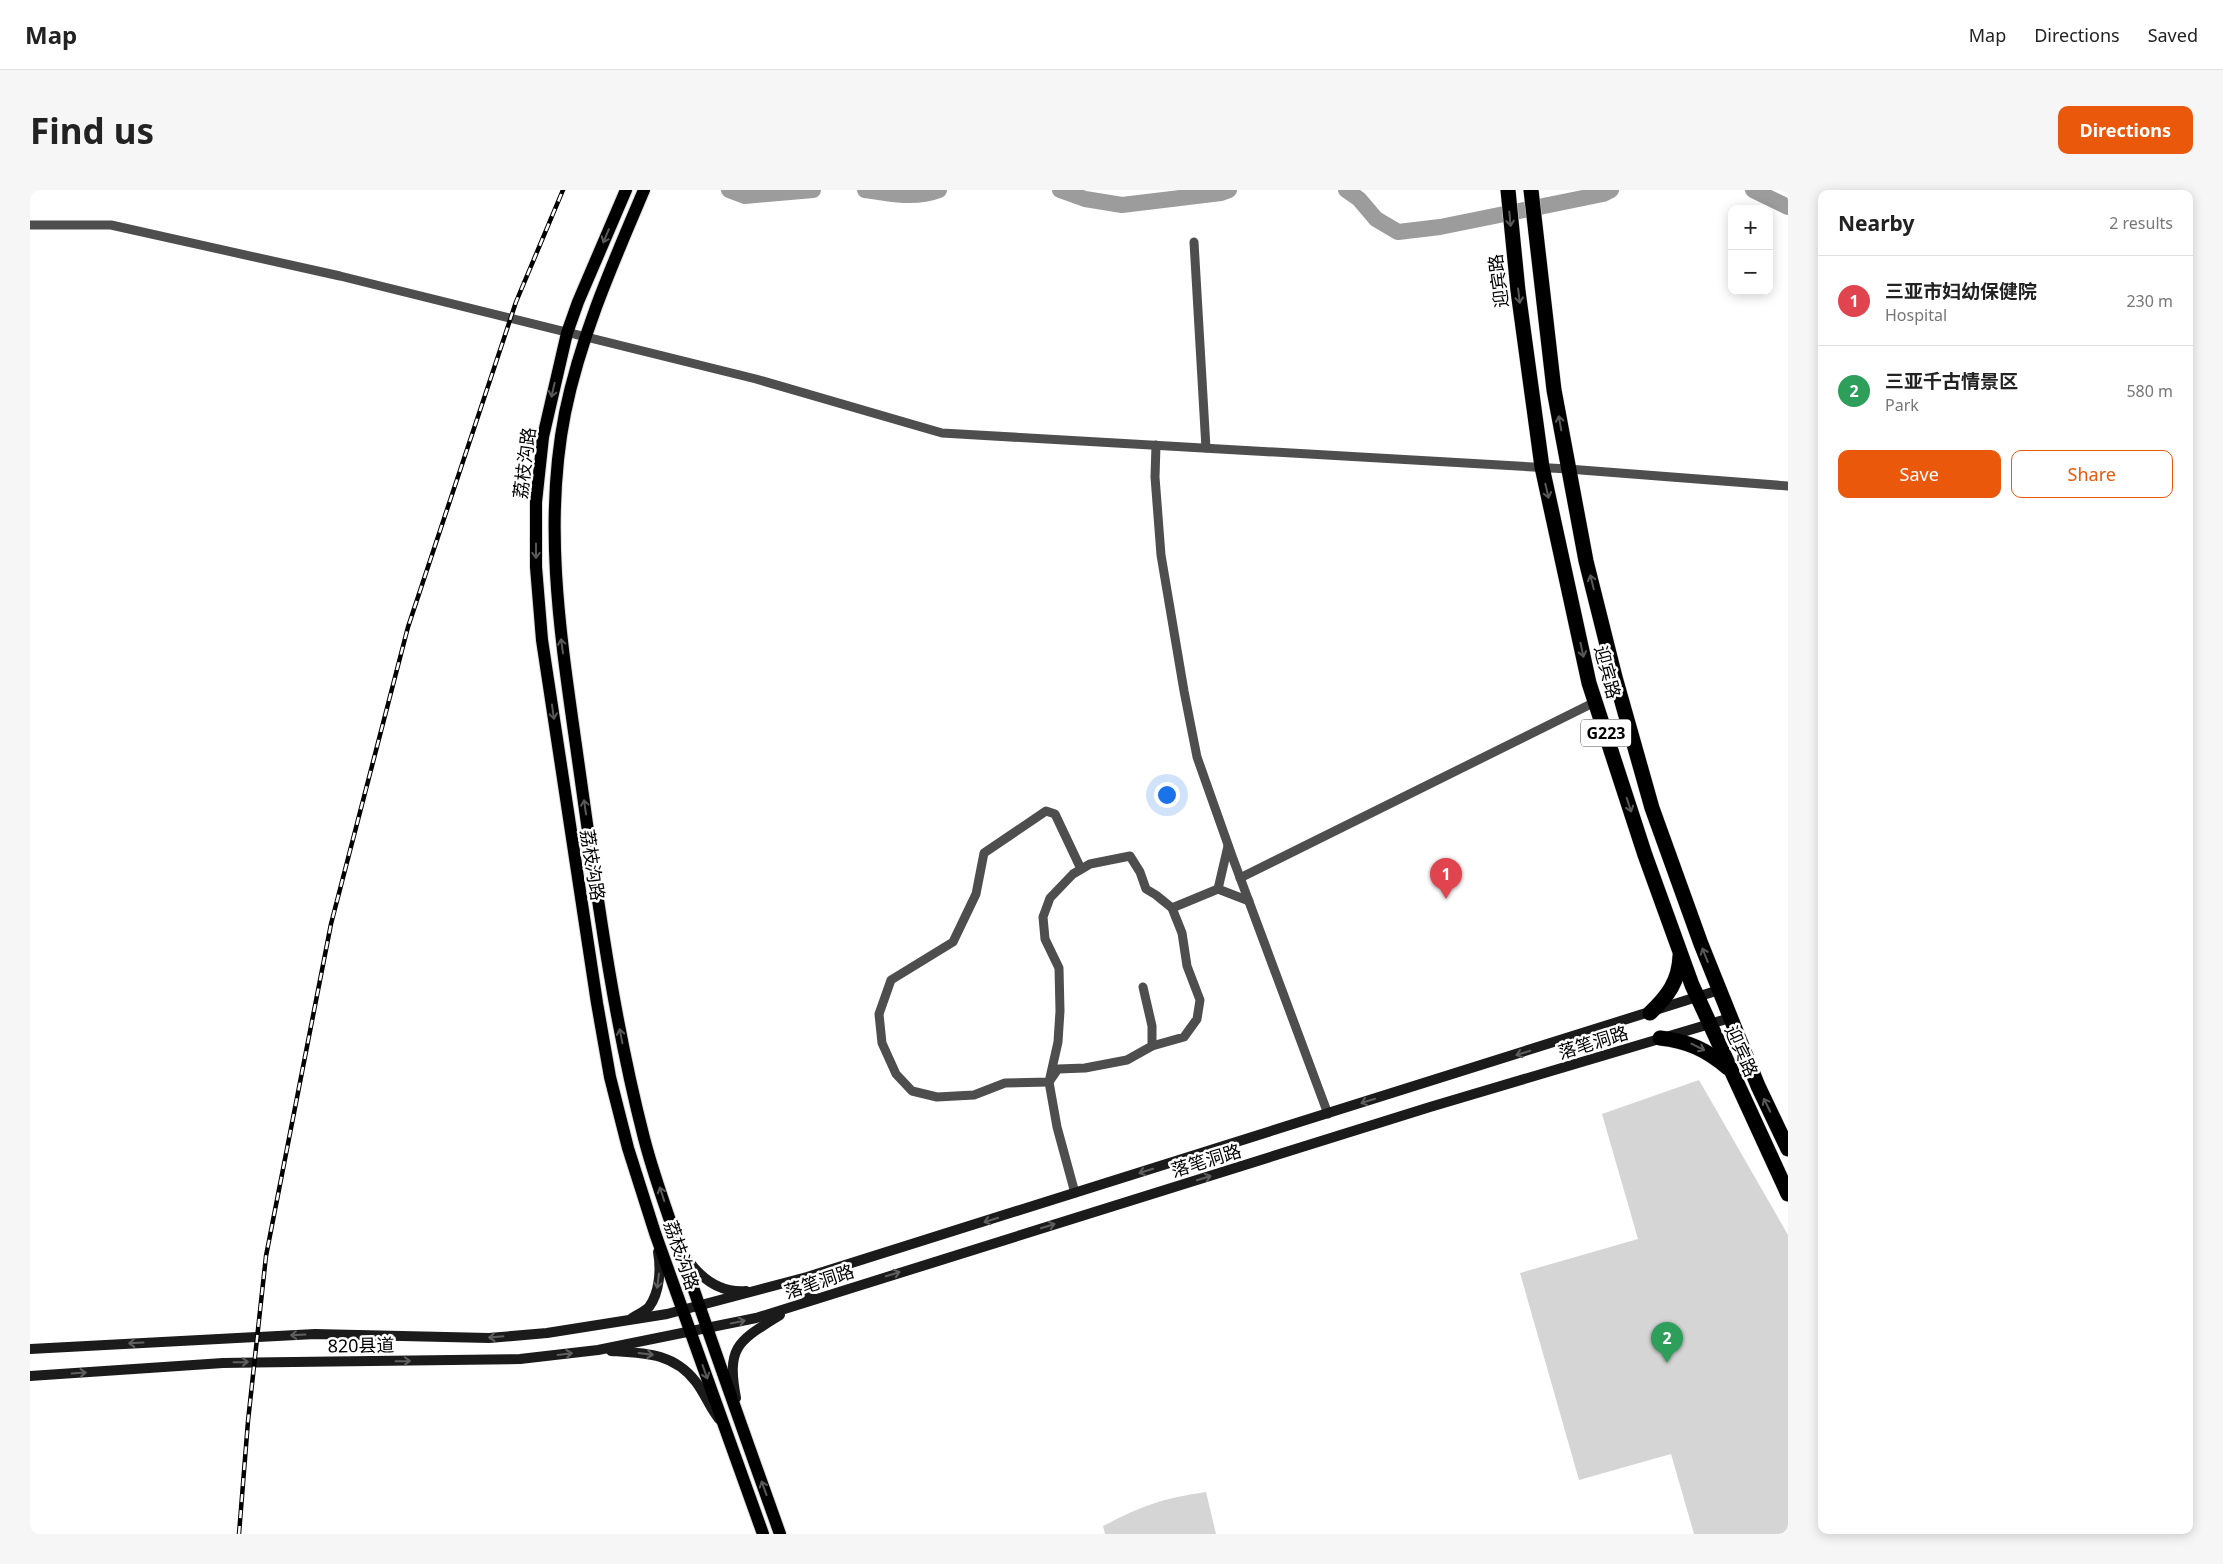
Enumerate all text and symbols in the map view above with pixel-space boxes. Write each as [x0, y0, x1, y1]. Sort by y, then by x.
text: Map [25, 18, 77, 51]
text: Map [1969, 23, 2006, 47]
text: Directions [2034, 23, 2120, 47]
text: Saved [2148, 23, 2198, 47]
button: Directions [2058, 106, 2193, 154]
text: Find us [30, 107, 154, 154]
map controls [1728, 205, 1773, 295]
button: + [1728, 205, 1773, 250]
text: Nearby [1838, 209, 1914, 237]
one-way arrow [1506, 210, 1515, 226]
text: 2 results [2109, 212, 2173, 234]
one-way arrow [601, 229, 610, 244]
button: − [1728, 250, 1773, 295]
street label: 迎宾路 [1483, 253, 1513, 309]
text: 三亚市妇幼保健院 [1885, 278, 2037, 304]
one-way arrow [1514, 287, 1524, 303]
text: 1 [1849, 290, 1859, 312]
text: 230 m [2126, 290, 2173, 312]
text: Hospital [1885, 304, 1947, 326]
text: 三亚千古情景区 [1885, 368, 2018, 394]
text: 2 [1849, 380, 1859, 402]
text: 580 m [2126, 380, 2173, 402]
one-way arrow [548, 381, 557, 397]
text: Park [1885, 394, 1919, 416]
one-way arrow [1554, 415, 1564, 431]
street label: 荔枝沟路 [508, 426, 540, 500]
button: Save [1838, 450, 2001, 498]
button: Share [2011, 450, 2173, 498]
one-way arrow [1543, 483, 1553, 499]
one-way arrow [531, 542, 541, 558]
one-way arrow [1587, 574, 1596, 590]
one-way arrow [557, 638, 567, 654]
one-way arrow [1578, 641, 1587, 657]
street label: 迎宾路 [1589, 643, 1627, 701]
one-way arrow [548, 704, 558, 720]
road number: G223 [1581, 720, 1631, 746]
your location [1154, 782, 1180, 808]
one-way arrow [1625, 797, 1634, 813]
one-way arrow [580, 799, 590, 815]
street label: 荔枝沟路 [576, 828, 610, 902]
pin: 1 [1430, 858, 1462, 899]
one-way arrow [1699, 948, 1709, 963]
street label: 落笔洞路 [1555, 1020, 1631, 1064]
street label: 迎宾路 [1720, 1021, 1764, 1081]
one-way arrow [616, 1029, 626, 1045]
one-way arrow [1690, 1043, 1705, 1052]
one-way arrow [1515, 1049, 1531, 1058]
one-way arrow [1360, 1097, 1376, 1107]
one-way arrow [1762, 1098, 1771, 1113]
street label: 落笔洞路 [1168, 1138, 1244, 1182]
one-way arrow [1138, 1167, 1154, 1177]
one-way arrow [1195, 1173, 1211, 1183]
one-way arrow [656, 1186, 666, 1202]
one-way arrow [983, 1215, 999, 1225]
street label: 荔枝沟路 [659, 1217, 705, 1293]
one-way arrow [1040, 1221, 1056, 1230]
street label: 落笔洞路 [781, 1258, 857, 1304]
one-way arrow [885, 1269, 901, 1279]
one-way arrow [653, 1273, 663, 1289]
one-way arrow [730, 1317, 746, 1326]
pin: 2 [1651, 1322, 1683, 1363]
one-way arrow [291, 1330, 307, 1339]
street label: 820县道 [327, 1332, 395, 1358]
one-way arrow [488, 1333, 504, 1342]
one-way arrow [128, 1339, 144, 1348]
one-way arrow [557, 1349, 573, 1359]
one-way arrow [638, 1349, 654, 1359]
one-way arrow [395, 1356, 411, 1365]
one-way arrow [233, 1358, 249, 1367]
one-way arrow [701, 1364, 710, 1379]
one-way arrow [70, 1368, 86, 1377]
one-way arrow [759, 1481, 768, 1496]

